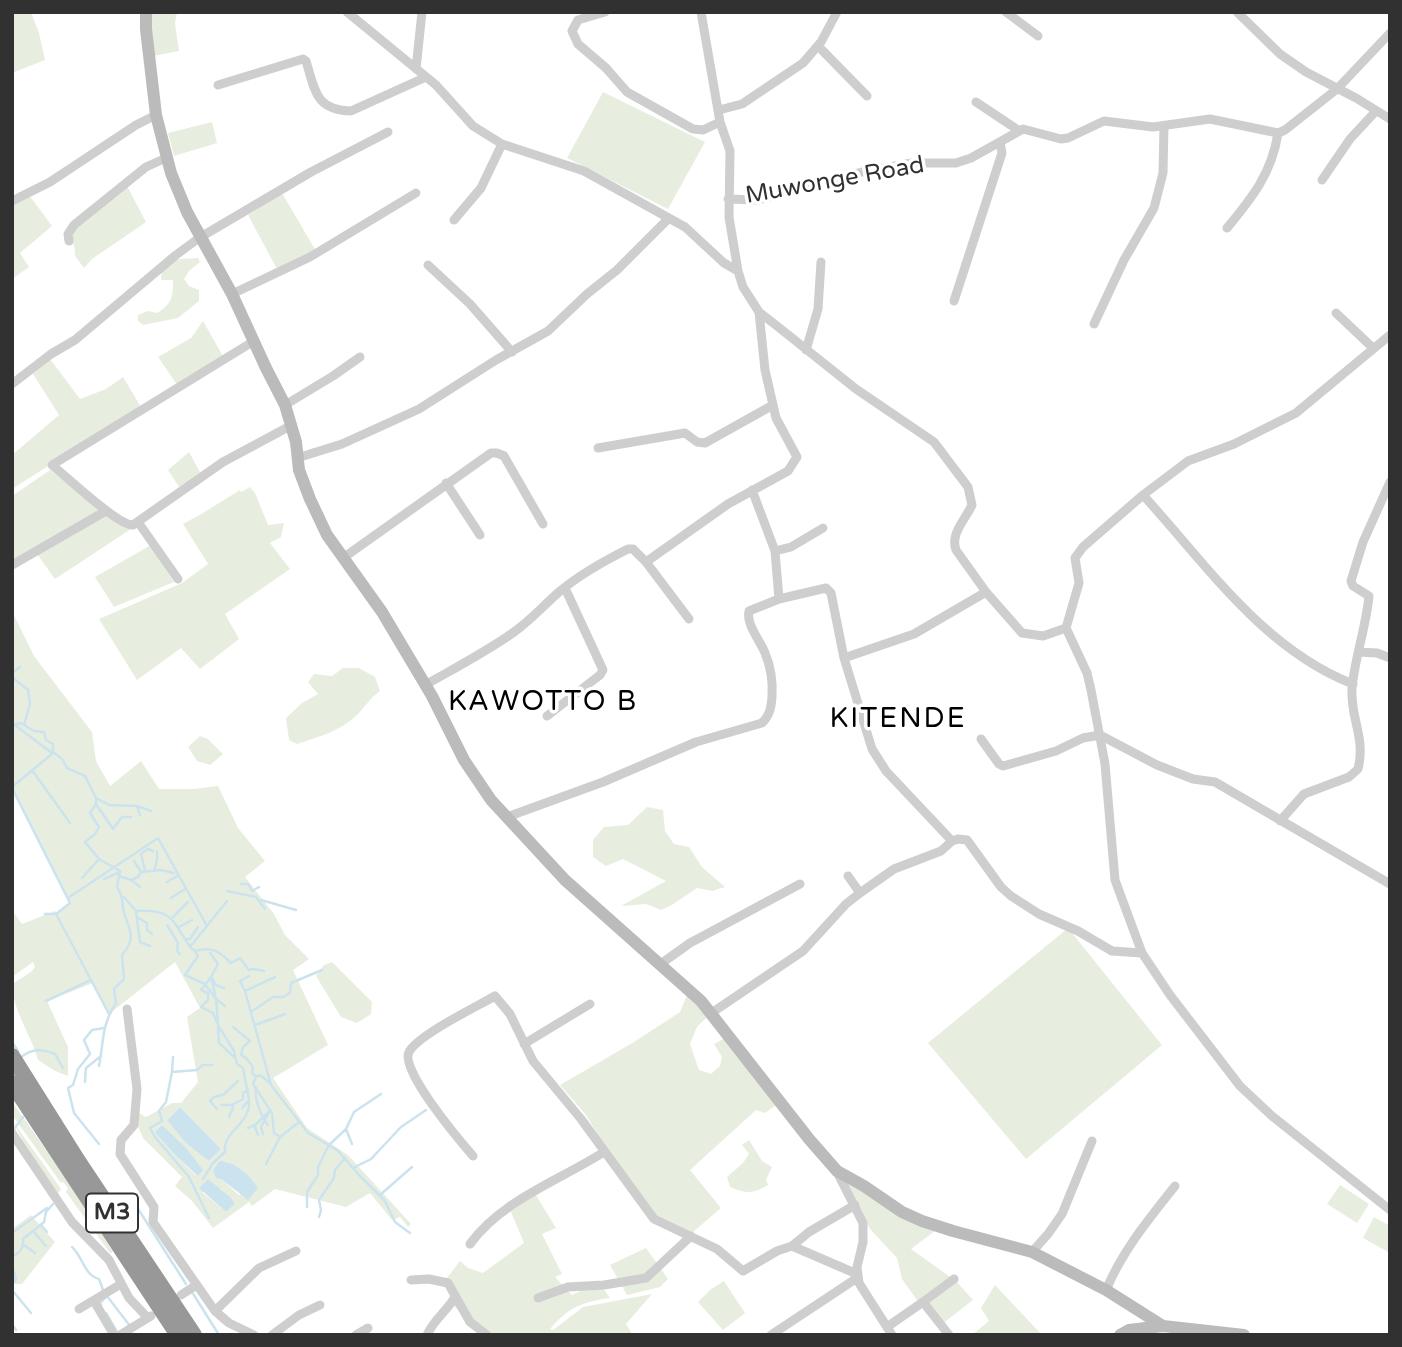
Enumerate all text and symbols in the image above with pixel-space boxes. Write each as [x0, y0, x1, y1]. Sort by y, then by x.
street label: Muwonge Road [743, 151, 927, 211]
district label: KAWOTTO B [449, 686, 637, 720]
district label: KITENDE [830, 703, 966, 737]
road number: M3 [86, 1194, 138, 1232]

